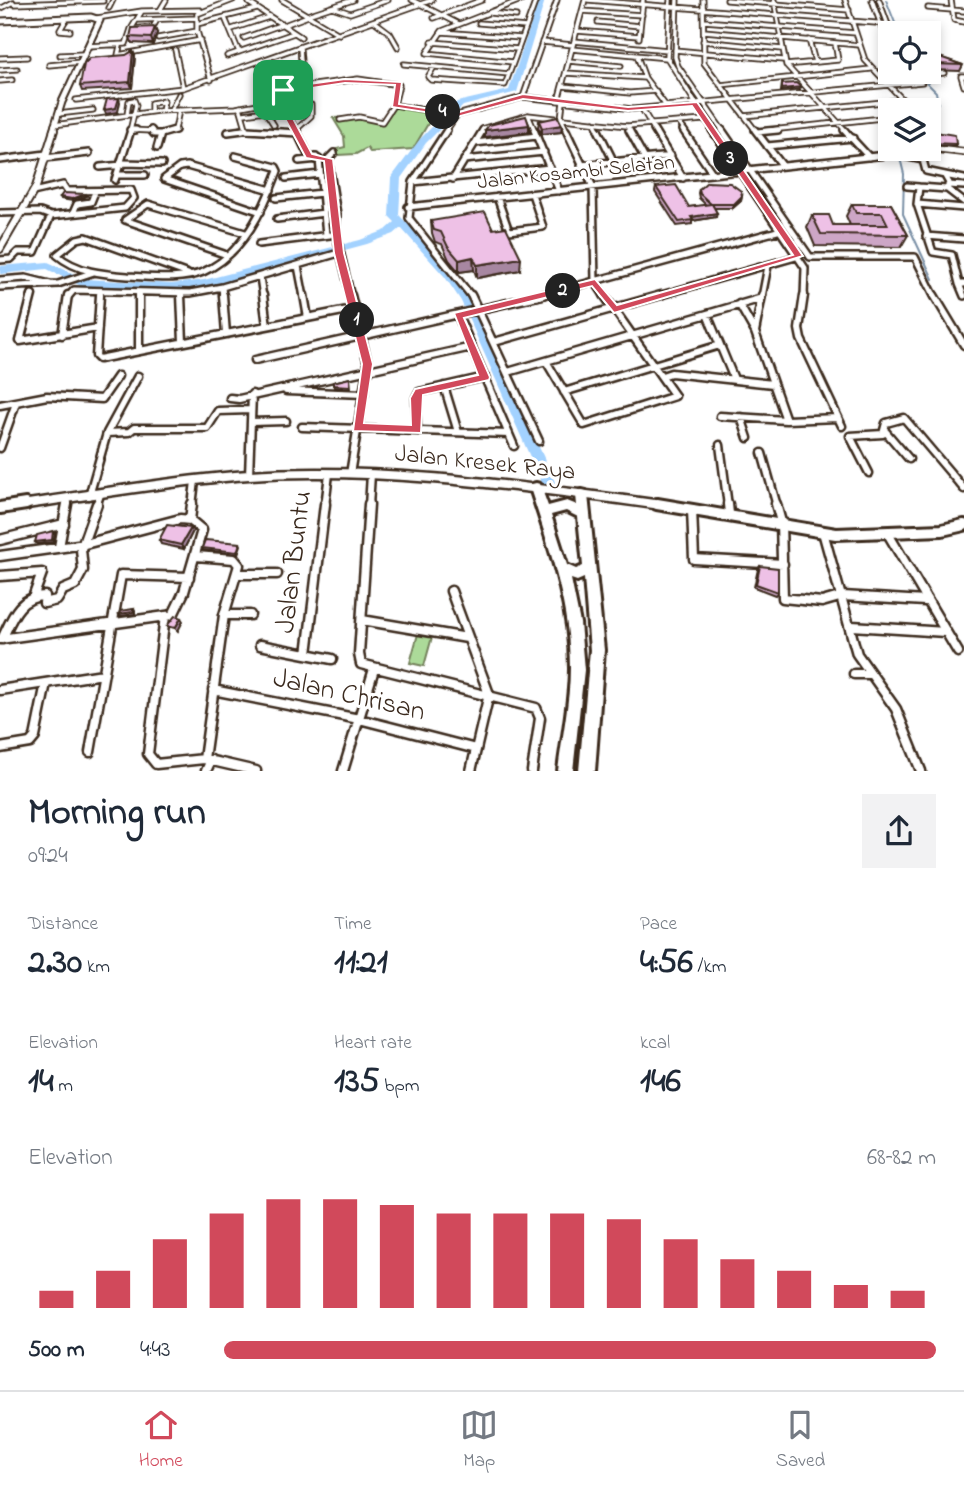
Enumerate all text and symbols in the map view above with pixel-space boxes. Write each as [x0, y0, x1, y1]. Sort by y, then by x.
map controls [878, 21, 941, 161]
button: locate [878, 21, 941, 84]
pin [253, 60, 313, 120]
icon: arrive [264, 71, 302, 109]
pin: 4 [426, 94, 460, 130]
text: 4 [439, 98, 446, 125]
button: layers [878, 98, 941, 161]
pin: 3 [714, 142, 748, 176]
text: 3 [727, 145, 734, 172]
street label: Jalan Kosambi Selatan [476, 148, 676, 198]
pin: 2 [546, 274, 580, 308]
text: 2 [558, 277, 567, 304]
pin: 1 [340, 302, 374, 338]
text: 1 [353, 306, 360, 333]
street label: Jalan Kresek Raya [393, 437, 577, 492]
street label: Jalan Buntu [266, 488, 324, 636]
street label: Jalan Chrisan [269, 659, 429, 733]
text: Morning run [28, 786, 206, 842]
button: share [862, 794, 936, 868]
text: 09:24 [28, 840, 68, 873]
text: Distance [28, 911, 98, 938]
text: Time [334, 911, 372, 938]
text: Pace [640, 911, 677, 938]
text: 2.30 [28, 938, 82, 989]
text: 11:21 [334, 938, 388, 989]
text: 4:56 [640, 938, 693, 989]
text: km [82, 954, 110, 981]
text: /km [693, 954, 727, 981]
text: Elevation [28, 1030, 98, 1057]
text: Heart rate [334, 1030, 412, 1057]
text: kcal [640, 1030, 670, 1057]
text: 14 [28, 1057, 54, 1108]
text: 135 [334, 1057, 380, 1108]
text: 146 [640, 1057, 681, 1108]
text: m [54, 1073, 73, 1100]
text: bpm [380, 1073, 419, 1100]
text: Elevation [28, 1142, 113, 1175]
text: 68–82 m [867, 1142, 936, 1175]
text: 500 m [28, 1334, 85, 1367]
text: 4:43 [140, 1334, 170, 1367]
tab: Home [139, 1406, 183, 1475]
tab: Map [460, 1406, 498, 1475]
tab: Saved [776, 1406, 825, 1475]

